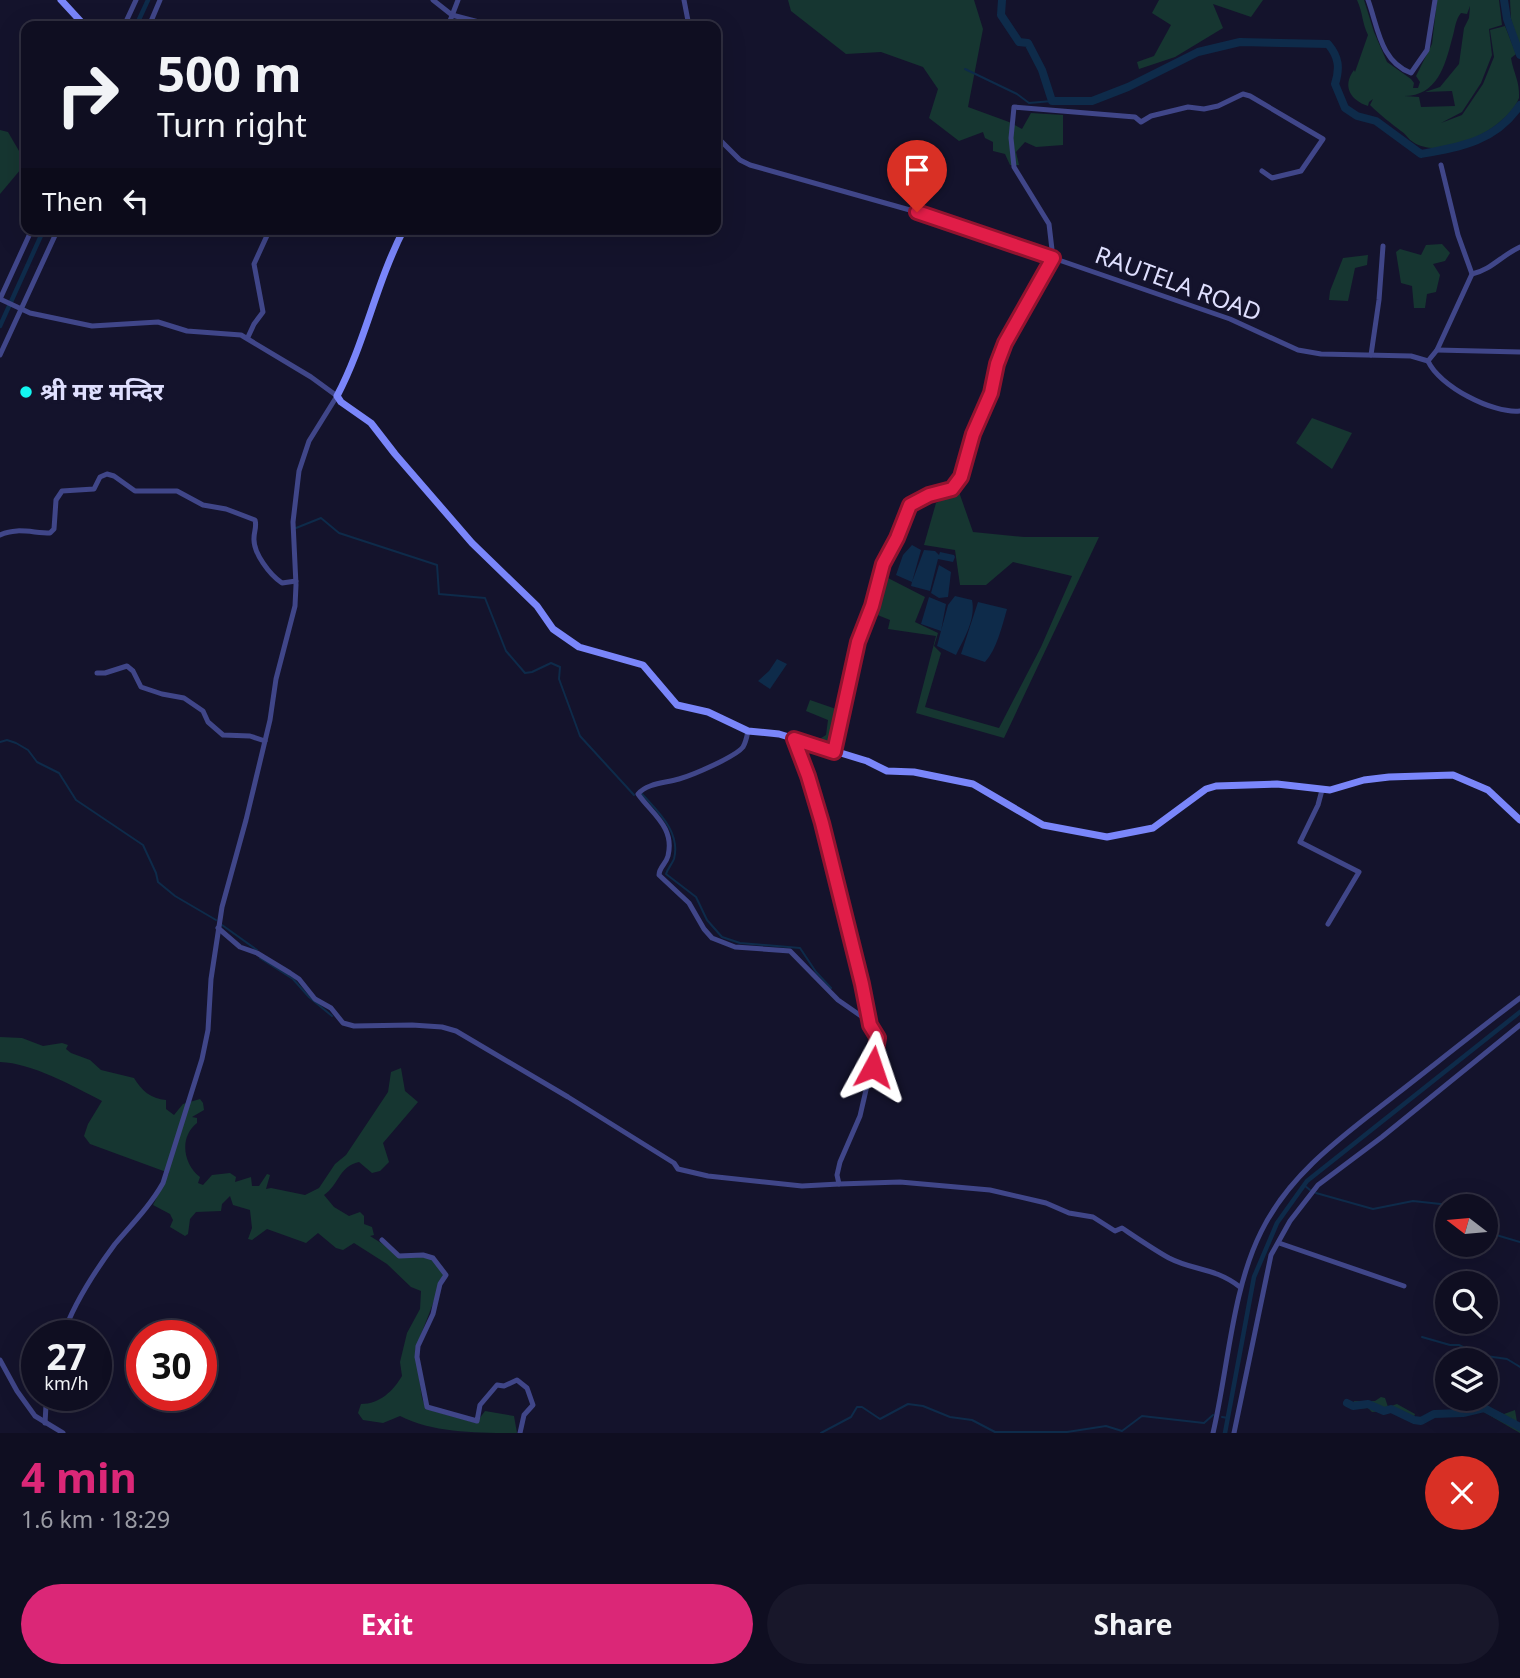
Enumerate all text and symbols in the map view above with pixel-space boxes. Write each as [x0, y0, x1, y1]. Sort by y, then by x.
text: 500 m [157, 40, 302, 106]
icon: right [42, 49, 133, 140]
text: Turn right [157, 103, 307, 146]
pin [887, 140, 947, 212]
icon: arrive [898, 151, 936, 189]
icon: left [117, 182, 155, 220]
text: Then [42, 183, 103, 219]
street label: RAUTELA ROAD [1091, 237, 1266, 328]
place label: श्री मष्ट मन्दिर [40, 374, 164, 407]
marker: श्री मष्ट मन्दिर [18, 384, 34, 400]
position arrow [836, 1030, 910, 1104]
north arrow [1435, 1194, 1498, 1256]
map controls [1435, 1194, 1498, 1411]
button: search [1435, 1271, 1498, 1334]
speed limit sign: 30 [126, 1320, 217, 1411]
text: 27 [46, 1333, 87, 1380]
button: layers [1435, 1348, 1498, 1411]
text: km/h [44, 1371, 89, 1395]
text: 4 min [21, 1448, 137, 1505]
button: close [1425, 1456, 1499, 1530]
text: 1.6 km · 18:29 [21, 1503, 170, 1535]
button: Exit [21, 1584, 753, 1664]
button: Share [767, 1584, 1499, 1664]

